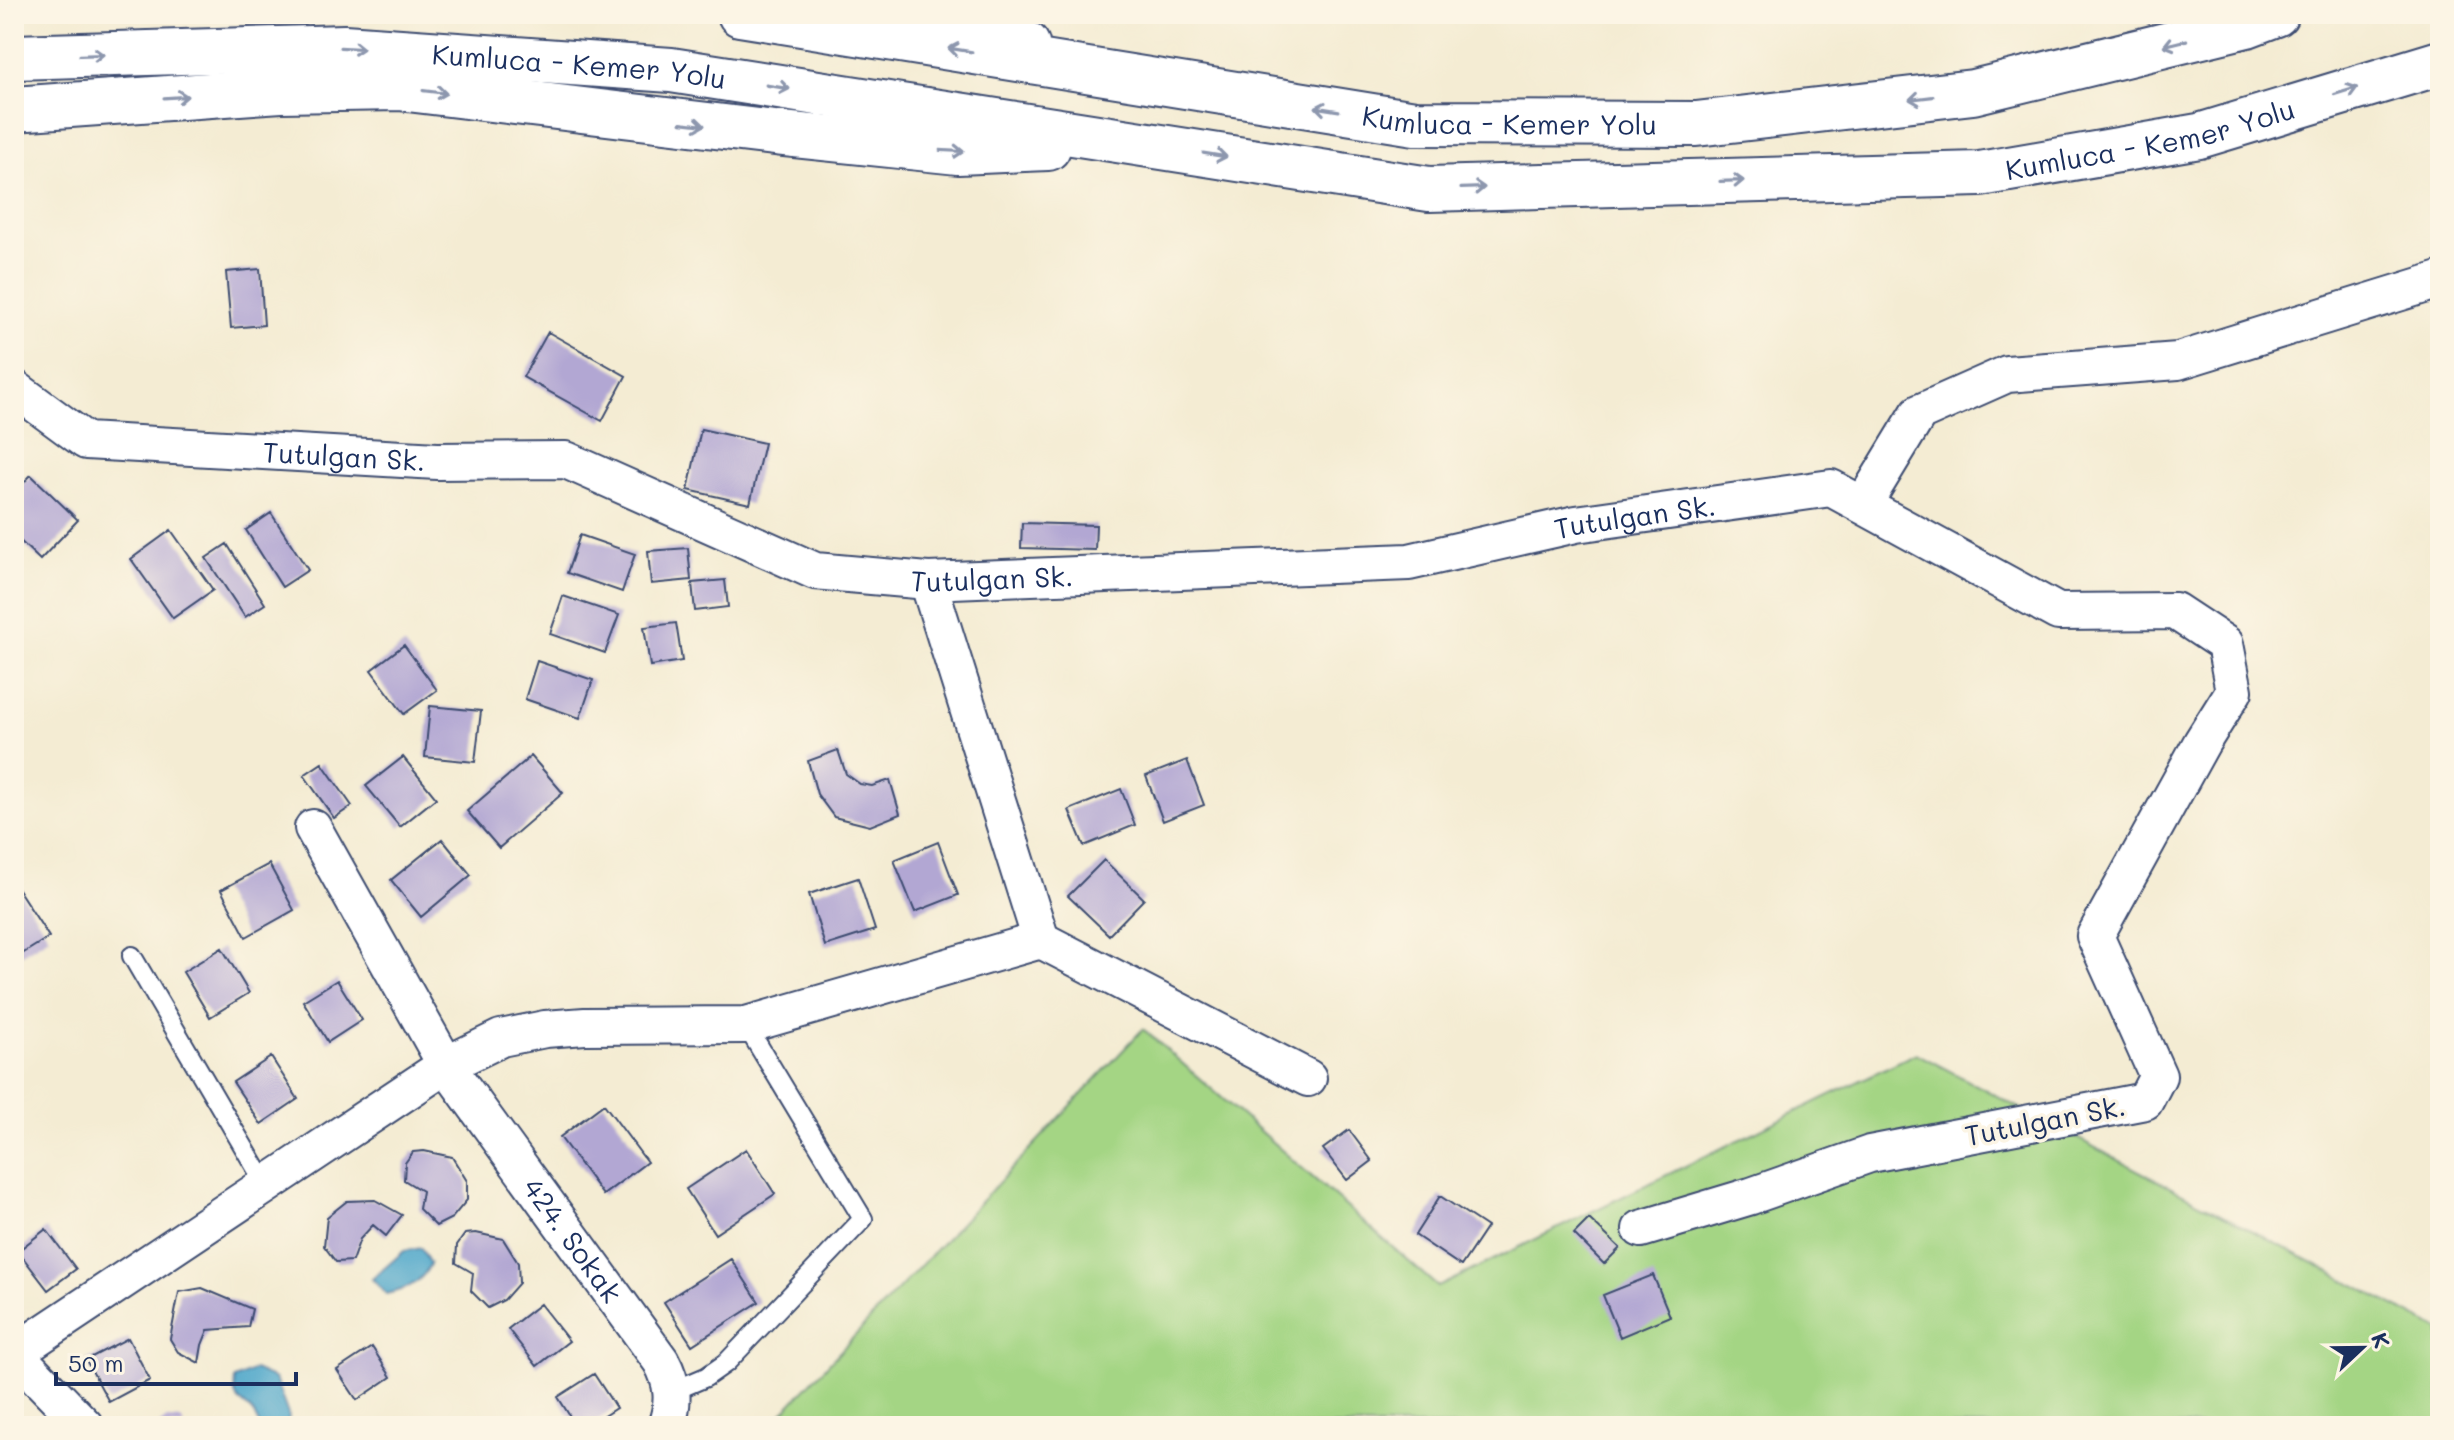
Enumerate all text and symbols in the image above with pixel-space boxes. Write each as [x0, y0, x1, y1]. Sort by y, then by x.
street label: Kumluca - Kemer Yolu [431, 35, 729, 96]
one-way arrow [2162, 36, 2188, 51]
one-way arrow [338, 40, 365, 55]
one-way arrow [947, 41, 973, 56]
one-way arrow [78, 47, 105, 62]
one-way arrow [765, 80, 790, 95]
one-way arrow [2333, 83, 2359, 98]
one-way arrow [421, 85, 448, 100]
one-way arrow [162, 89, 189, 104]
street label: Kumluca - Kemer Yolu [2003, 90, 2299, 187]
one-way arrow [1908, 91, 1935, 106]
street label: Kumluca - Kemer Yolu [1360, 97, 1657, 142]
one-way arrow [1315, 101, 1341, 116]
one-way arrow [679, 116, 706, 131]
one-way arrow [938, 144, 965, 159]
one-way arrow [1202, 148, 1227, 163]
one-way arrow [1718, 173, 1745, 188]
one-way arrow [1459, 180, 1486, 195]
street label: Tutulgan Sk. [262, 433, 426, 478]
street label: Tutulgan Sk. [1550, 487, 1718, 546]
street label: Tutulgan Sk. [909, 557, 1074, 599]
street label: Tutulgan Sk. [1962, 1087, 2128, 1153]
street label: 424. Sokak [516, 1171, 630, 1309]
north arrow [2322, 1308, 2402, 1388]
text: K [2365, 1328, 2397, 1352]
scale bar [56, 1336, 296, 1386]
text: 50 m [68, 1347, 124, 1378]

